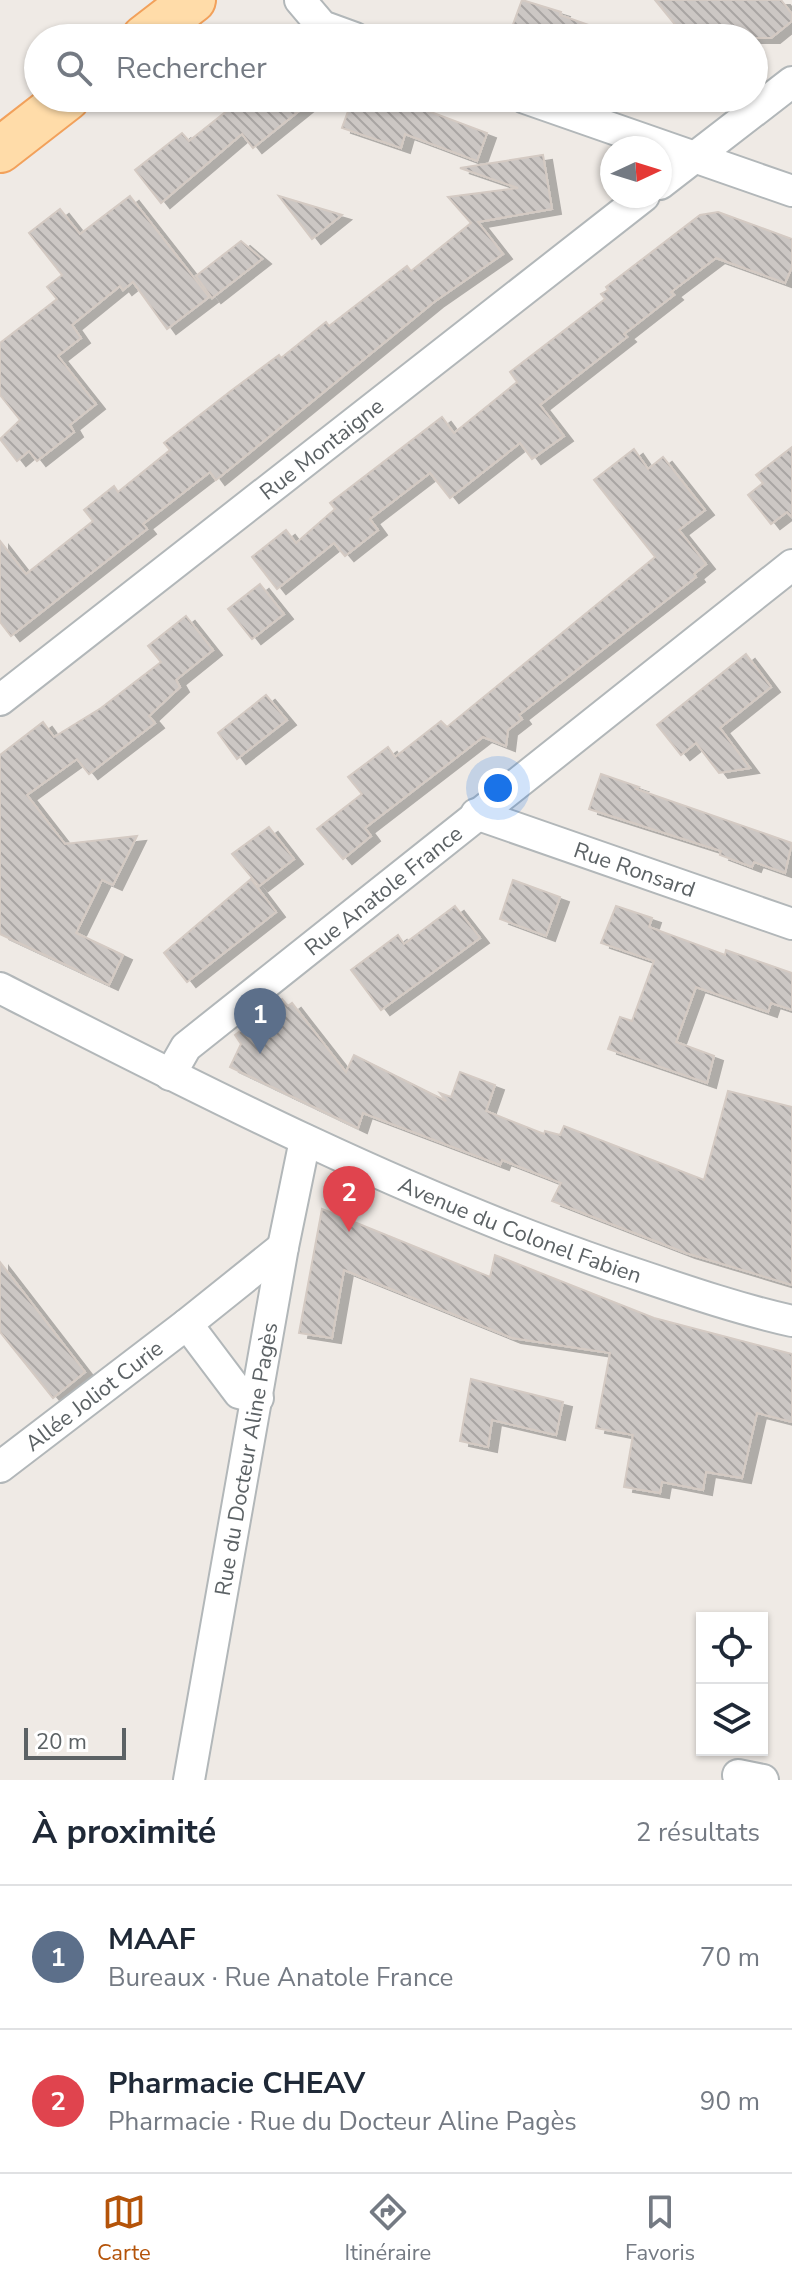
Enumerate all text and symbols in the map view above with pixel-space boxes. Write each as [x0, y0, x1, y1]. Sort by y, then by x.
search box [24, 24, 768, 112]
icon: search [52, 46, 96, 90]
text: Rechercher [116, 48, 267, 89]
north arrow [600, 136, 672, 208]
street label: Rue Montaigne [254, 391, 390, 507]
your location [478, 768, 518, 808]
street label: Rue Anatole France [298, 819, 469, 963]
street label: Rue Ronsard [570, 835, 699, 905]
pin: 1 [234, 988, 286, 1054]
pin: 2 [323, 1166, 375, 1232]
street label: Avenue du Colonel Fabien [394, 1170, 645, 1291]
street label: Rue du Docteur Aline Pagès [208, 1320, 285, 1598]
street label: Allée Joliot Curie [19, 1334, 169, 1459]
map controls [696, 1612, 768, 1756]
button: locate [696, 1612, 768, 1684]
button: layers [696, 1684, 768, 1756]
scale bar [24, 1724, 126, 1760]
text: 20 m [36, 1727, 87, 1757]
text: À proximité [32, 1809, 216, 1855]
text: 2 résultats [636, 1815, 760, 1850]
text: MAAF [108, 1919, 196, 1960]
text: 1 [50, 1940, 66, 1975]
text: 70 m [700, 1940, 760, 1975]
text: Bureaux · Rue Anatole France [108, 1960, 453, 1995]
text: Pharmacie CHEAV [108, 2063, 365, 2104]
text: 2 [50, 2084, 66, 2119]
text: 90 m [700, 2084, 760, 2119]
text: Pharmacie · Rue du Docteur Aline Pagès [108, 2104, 577, 2139]
tab: Carte [97, 2190, 151, 2268]
tab: Itinéraire [345, 2190, 431, 2268]
tab: Favoris [625, 2190, 695, 2268]

